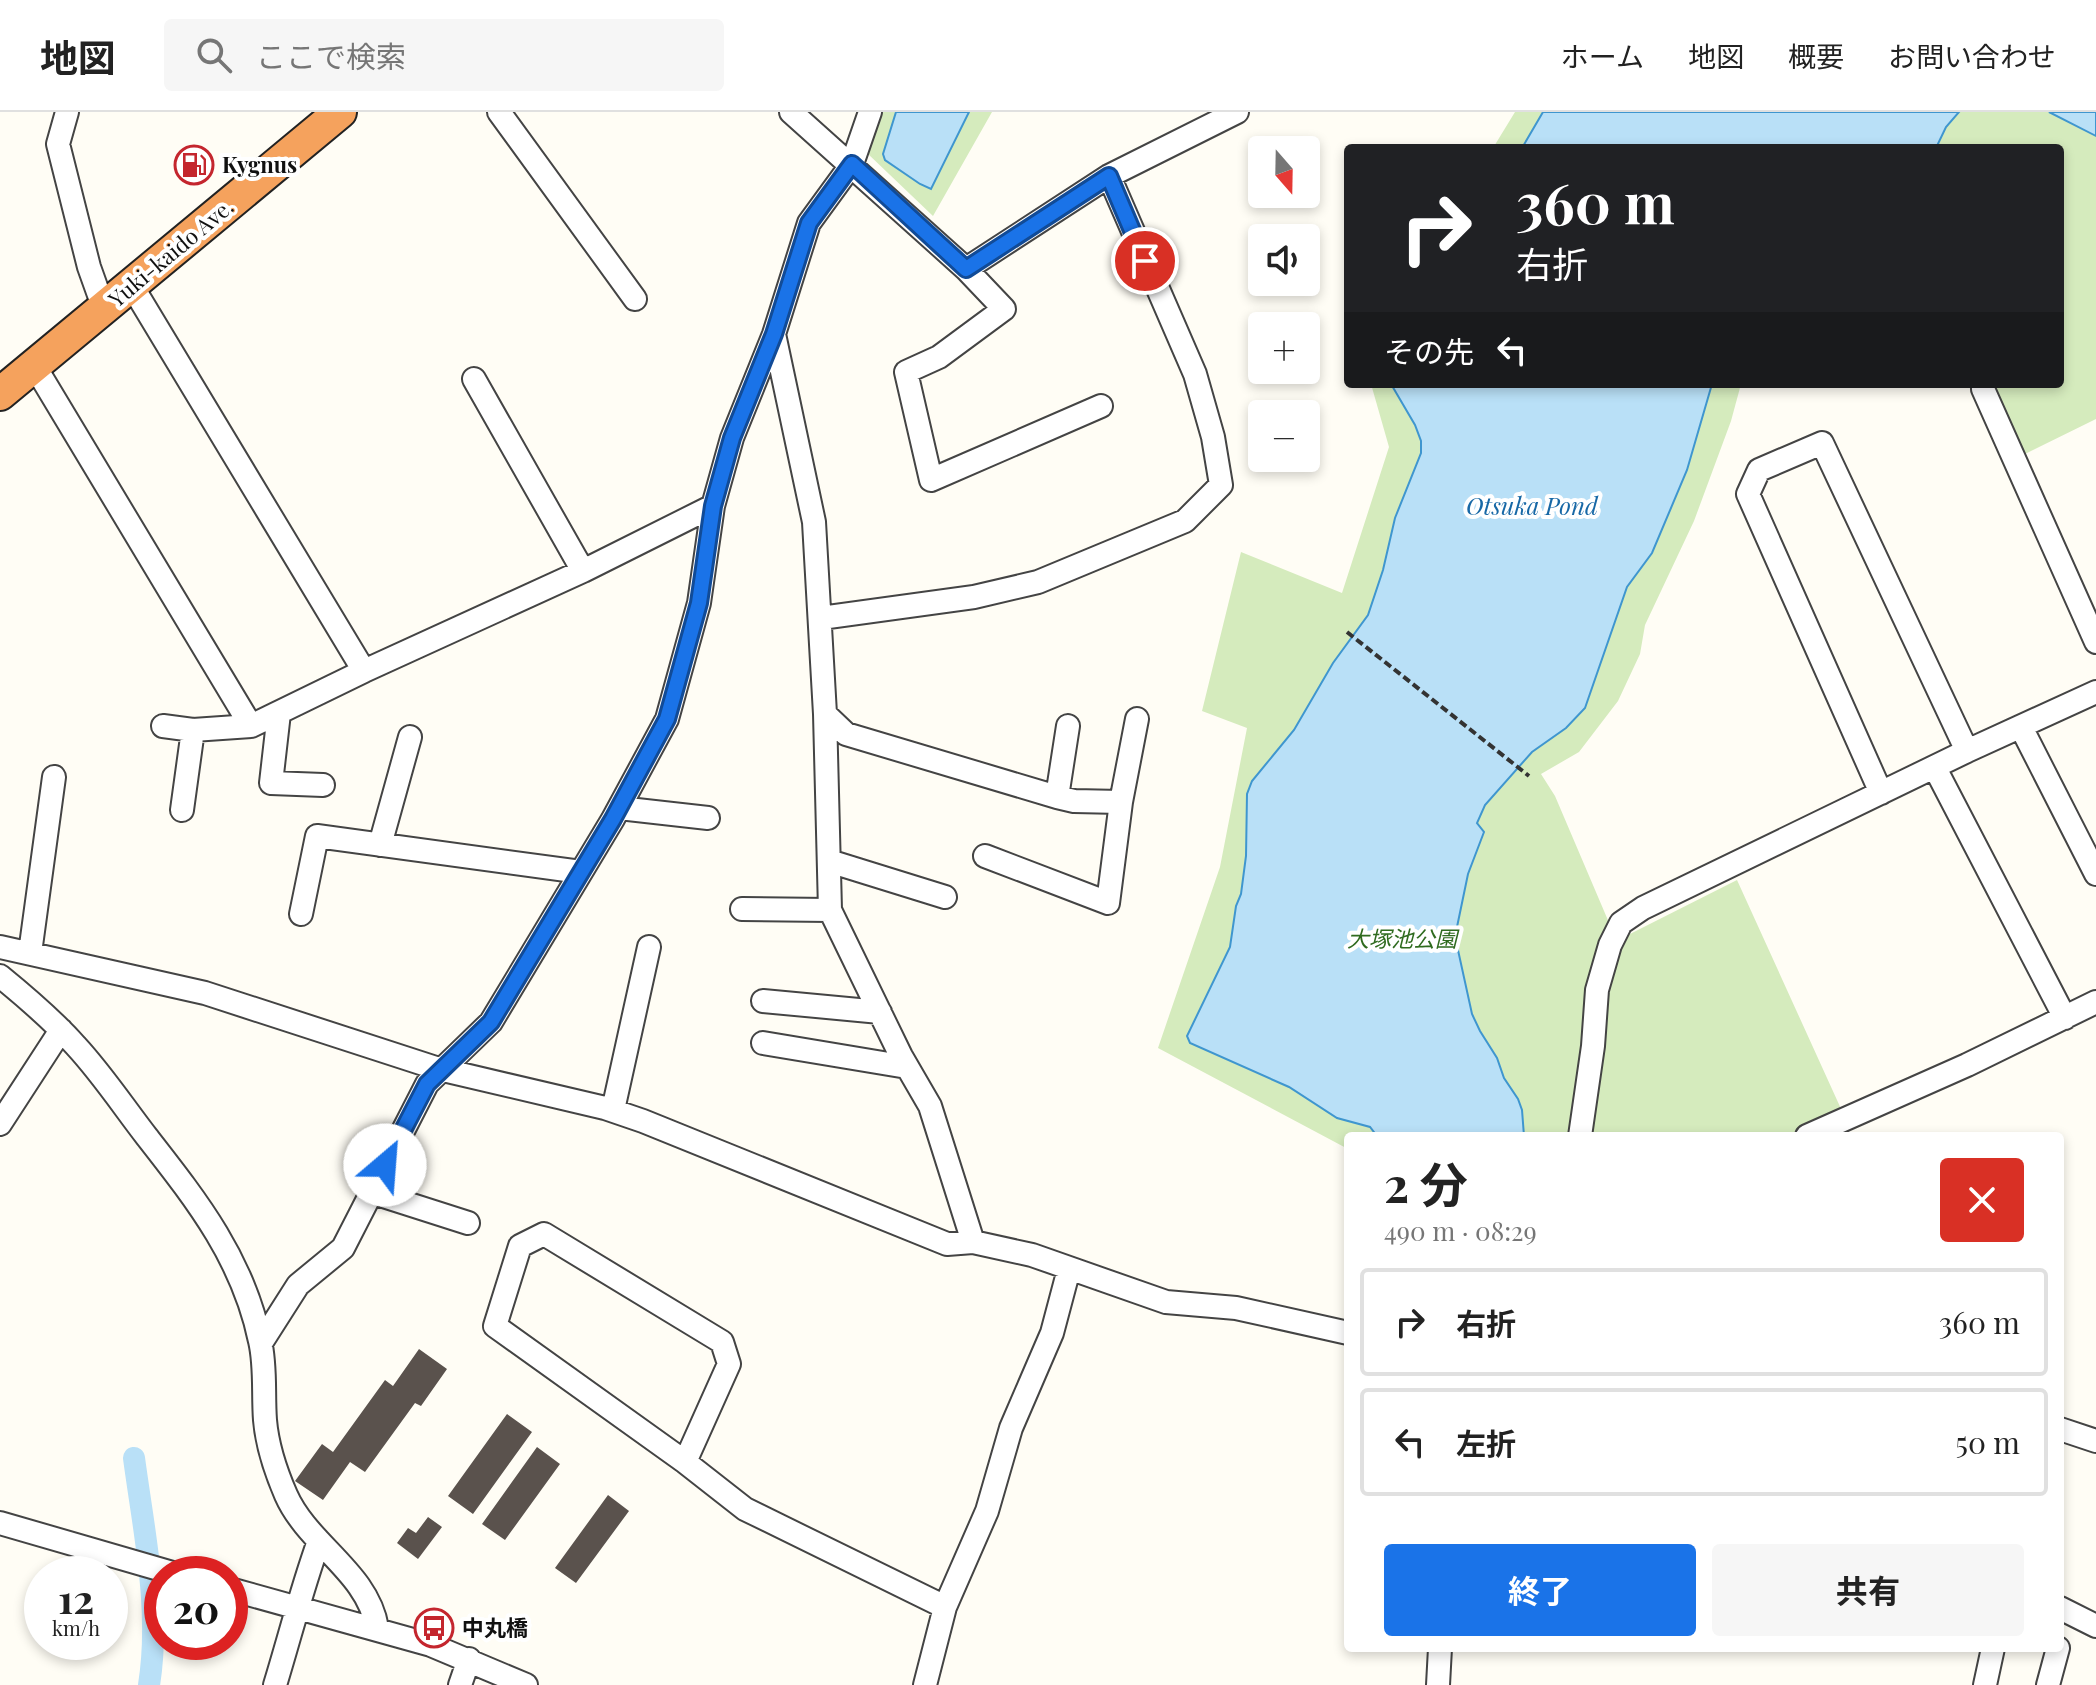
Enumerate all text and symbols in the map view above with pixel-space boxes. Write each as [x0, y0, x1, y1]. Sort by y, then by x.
search box [164, 19, 724, 91]
text: 地図 [40, 31, 116, 82]
icon: search [192, 33, 236, 77]
text: ここで検索 [256, 36, 406, 76]
text: ホーム [1561, 37, 1644, 74]
text: 地図 [1688, 37, 1744, 74]
text: 概要 [1788, 37, 1844, 74]
text: お問い合わせ [1888, 37, 2056, 74]
north arrow [1248, 136, 1320, 208]
map controls [1248, 136, 1320, 472]
fuel station icon: Kygnus [173, 144, 215, 186]
place label: Kygnus [222, 149, 297, 179]
text: 360 m [1516, 164, 1675, 239]
icon: right [1384, 176, 1488, 280]
street label: Yuki-kaido Ave. [101, 191, 239, 314]
button: sound [1248, 224, 1320, 296]
pin [1111, 227, 1179, 295]
icon: arrive [1123, 239, 1167, 283]
text: 右折 [1516, 239, 1588, 287]
button: + [1248, 312, 1320, 384]
icon: left [1490, 328, 1534, 372]
text: その先 [1384, 331, 1474, 371]
button: − [1248, 400, 1320, 472]
water label: Otsuka Pond [1466, 489, 1599, 521]
park label: 大塚池公園 [1347, 923, 1460, 953]
position arrow [343, 1123, 427, 1207]
text: 2 分 [1384, 1151, 1468, 1215]
button: close [1940, 1158, 2024, 1242]
text: 490 m · 08:29 [1384, 1213, 1537, 1248]
icon: right [1388, 1300, 1432, 1344]
text: 360 m [1939, 1302, 2020, 1342]
text: 右折 [1456, 1303, 1516, 1343]
icon: left [1388, 1420, 1432, 1464]
text: 50 m [1955, 1422, 2020, 1462]
text: 左折 [1456, 1423, 1516, 1463]
button: 終了 [1384, 1544, 1696, 1636]
button: 共有 [1712, 1544, 2024, 1636]
speed limit sign: 20 [144, 1556, 248, 1660]
text: 12 [58, 1571, 94, 1624]
bus stop icon: 中丸橋 [413, 1607, 455, 1649]
place label: 中丸橋 [462, 1612, 528, 1642]
text: km/h [52, 1614, 100, 1641]

